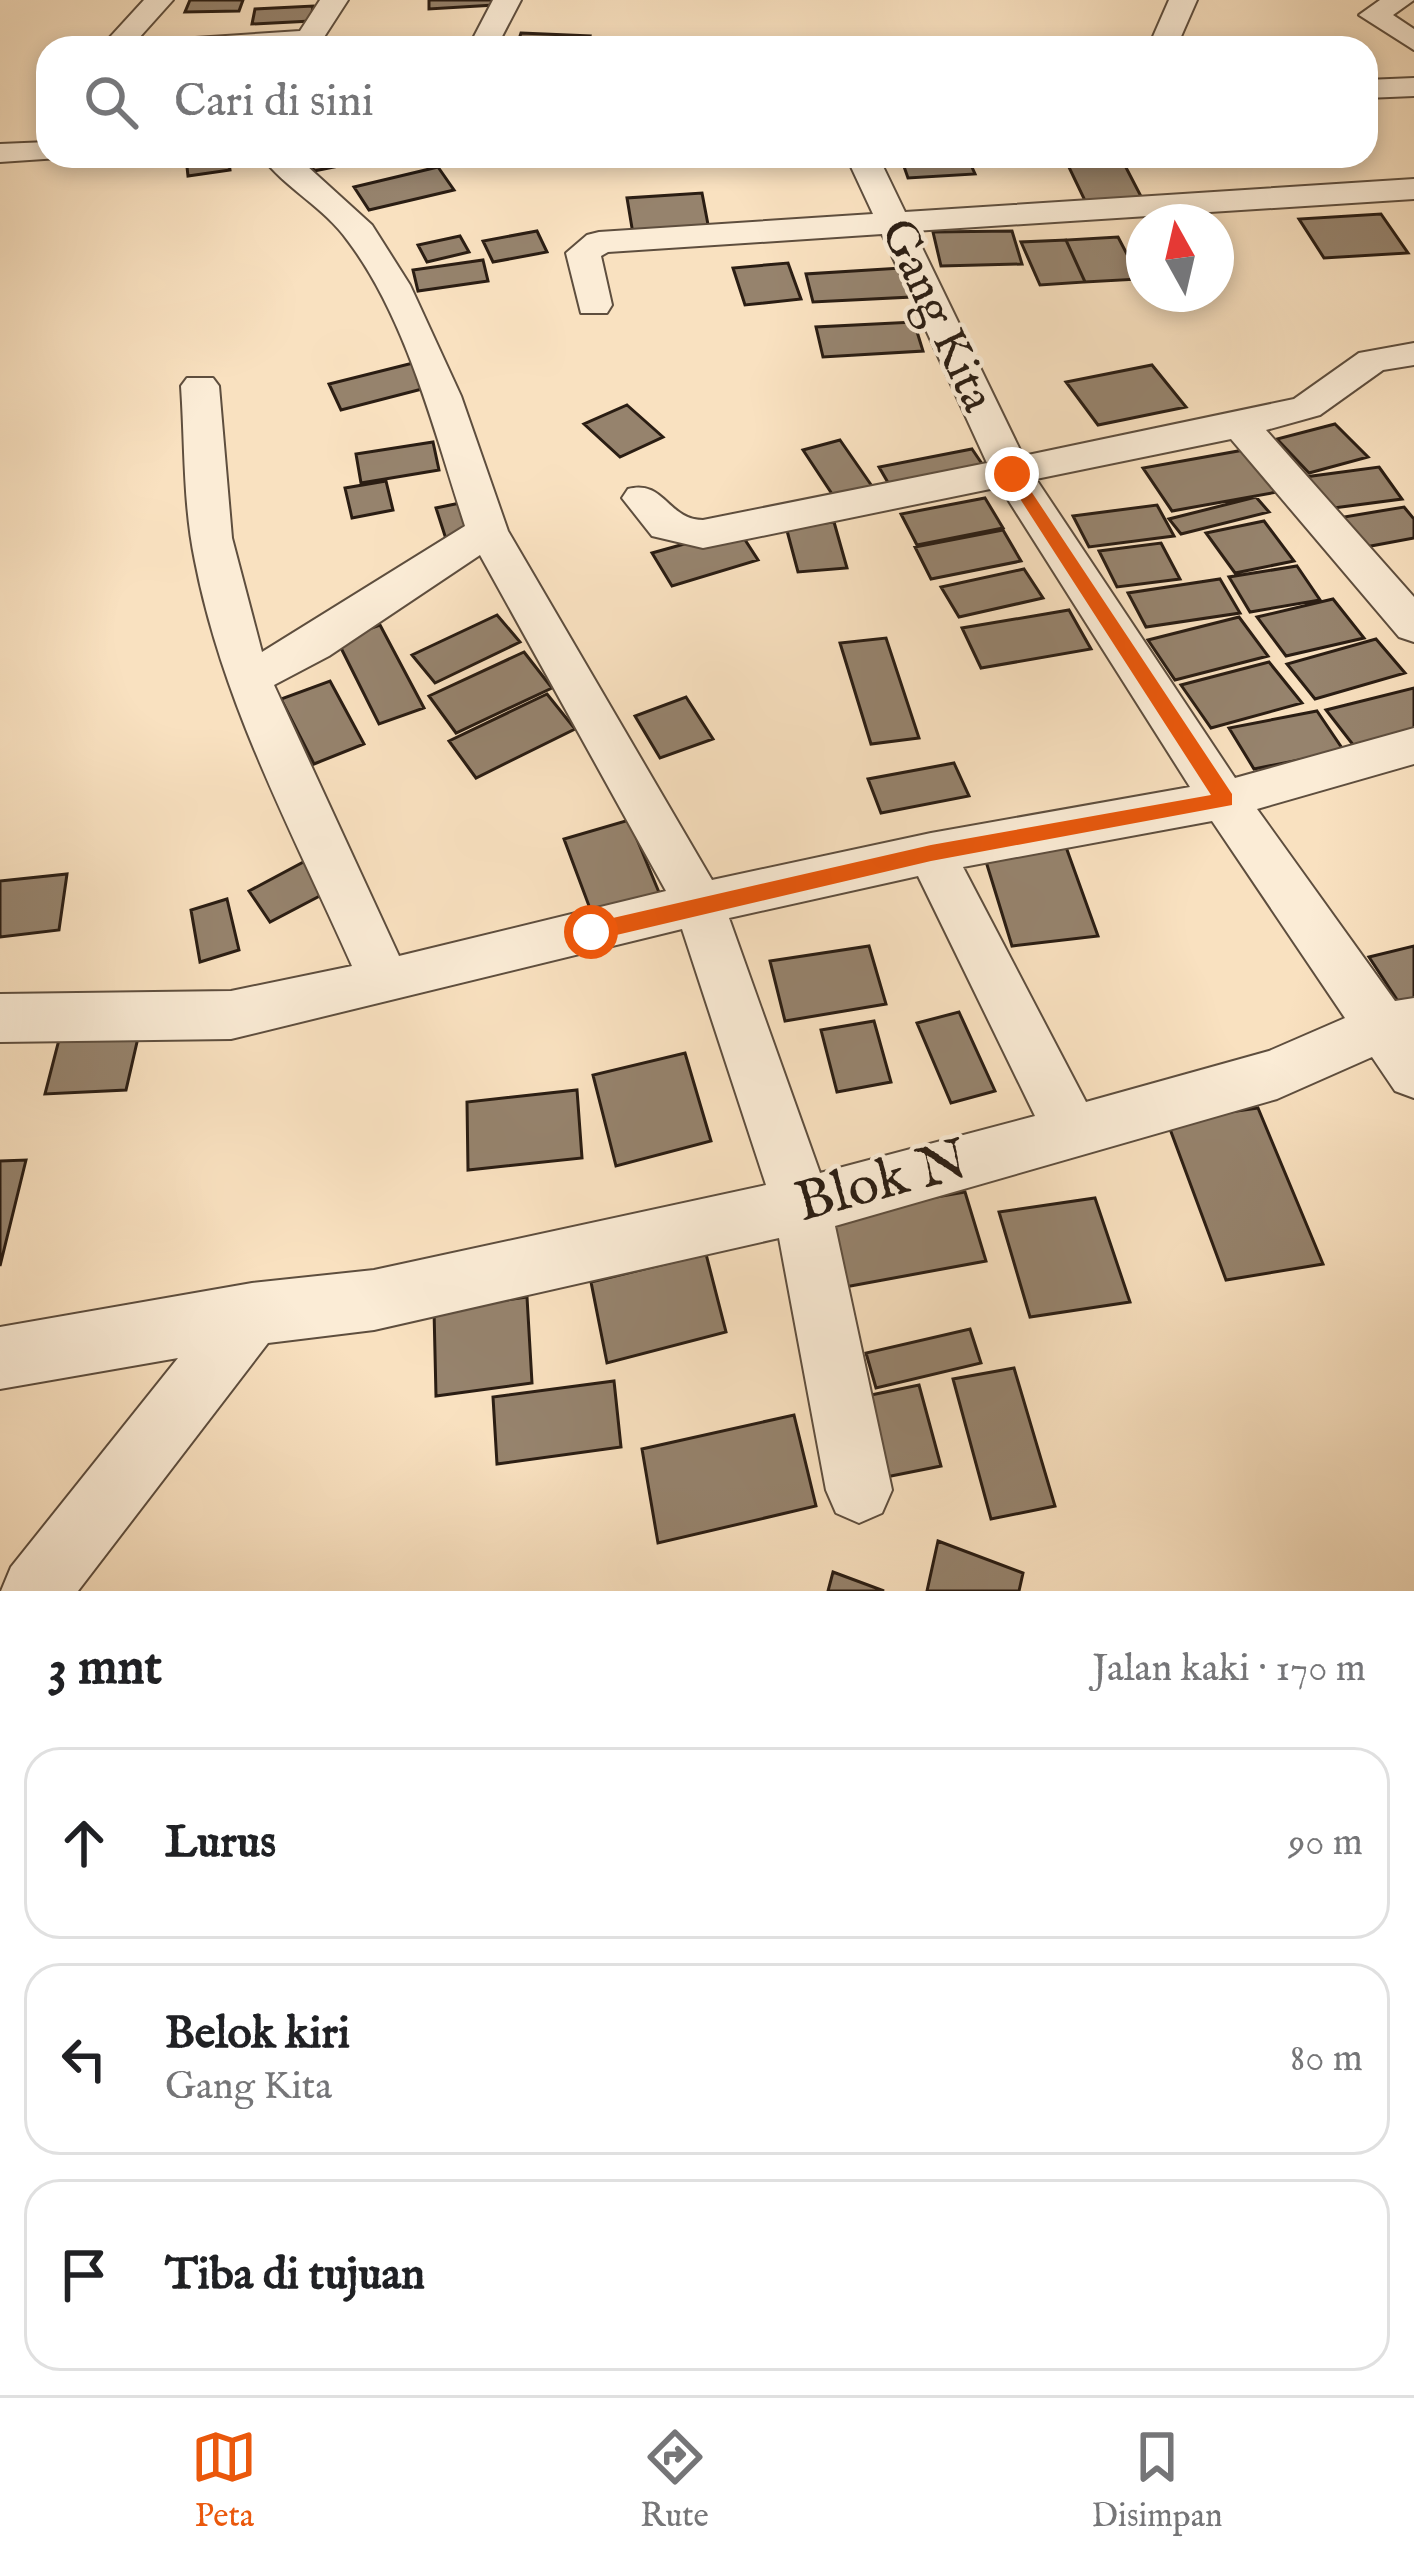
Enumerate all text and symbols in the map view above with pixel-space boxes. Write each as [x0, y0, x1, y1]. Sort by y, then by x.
search box [36, 36, 1378, 168]
icon: search [78, 69, 144, 135]
text: Cari di sini [174, 74, 374, 131]
north arrow [1126, 204, 1234, 312]
street label: Gang Kita [865, 210, 1007, 422]
route end [985, 447, 1039, 501]
route start [564, 905, 618, 959]
street label: Blok N [788, 1125, 976, 1241]
text: 3 mnt [48, 1637, 162, 1702]
text: Jalan kaki · 170 m [1092, 1645, 1366, 1694]
icon: ahead [51, 1810, 117, 1876]
text: Lurus [165, 1815, 276, 1872]
text: 90 m [1288, 1819, 1363, 1868]
text: Belok kiri [165, 2006, 350, 2063]
icon: left [51, 2026, 117, 2092]
text: 80 m [1290, 2035, 1363, 2084]
text: Gang Kita [165, 2063, 332, 2112]
icon: arrive [51, 2242, 117, 2308]
text: Tiba di tujuan [165, 2247, 425, 2304]
tab: Peta [191, 2424, 257, 2538]
tab: Rute [640, 2424, 709, 2538]
tab: Disimpan [1092, 2424, 1223, 2538]

